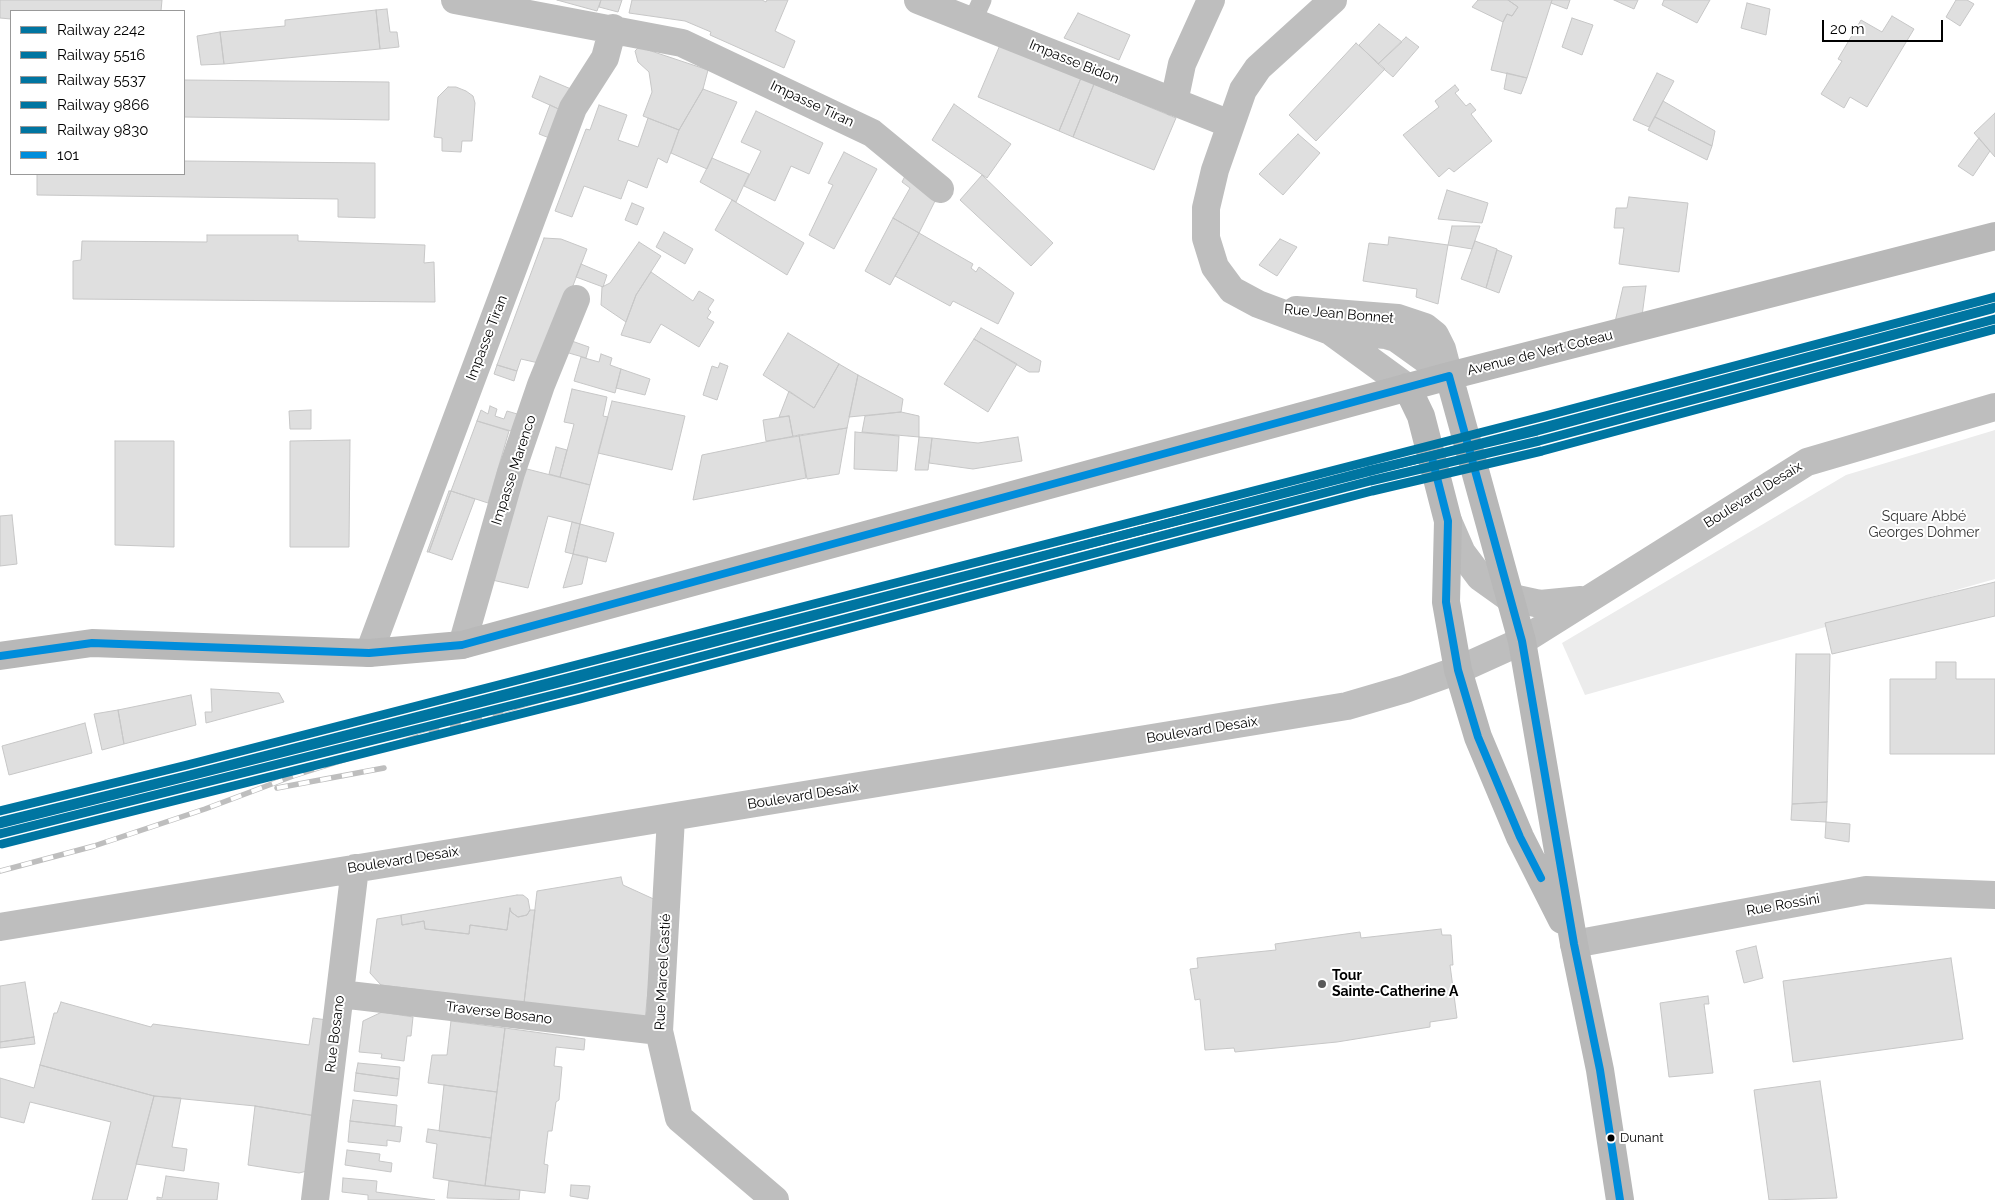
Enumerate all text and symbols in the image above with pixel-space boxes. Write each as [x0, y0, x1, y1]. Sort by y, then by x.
legend [10, 10, 185, 175]
scale bar [1825, 10, 1946, 42]
text: 20 m [1830, 20, 1865, 38]
text: Railway 2242 [57, 21, 145, 39]
street label: Impasse Bidon [1027, 36, 1121, 88]
text: Railway 5516 [57, 46, 145, 64]
text: Railway 5537 [57, 71, 146, 89]
street label: Impasse Tiran [768, 77, 856, 131]
text: Railway 9866 [57, 96, 149, 114]
text: Railway 9830 [57, 121, 148, 139]
text: 101 [57, 146, 79, 164]
street label: Impasse Tiran [463, 293, 511, 383]
street label: Rue Jean Bonnet [1283, 301, 1395, 327]
street label: Avenue de Vert Coteau [1465, 327, 1615, 379]
street label: Impasse Marenco [488, 413, 540, 527]
street label: Boulevard Desaix [1701, 458, 1805, 532]
park label: Square Abbé Georges Dohmer [1869, 509, 1979, 542]
street label: Boulevard Desaix [1145, 713, 1259, 747]
street label: Boulevard Desaix [746, 779, 860, 813]
street label: Boulevard Desaix [346, 843, 460, 877]
street label: Rue Rossini [1745, 890, 1821, 920]
street label: Rue Marcel Castié [652, 913, 674, 1031]
place label: Tour Sainte-Catherine A [1332, 968, 1458, 1000]
marker: Tour Sainte-Catherine A [1316, 978, 1328, 990]
street label: Rue Bosano [322, 994, 348, 1074]
street label: Traverse Bosano [445, 998, 553, 1028]
place label: Dunant [1620, 1130, 1664, 1146]
marker: Dunant [1606, 1133, 1616, 1143]

